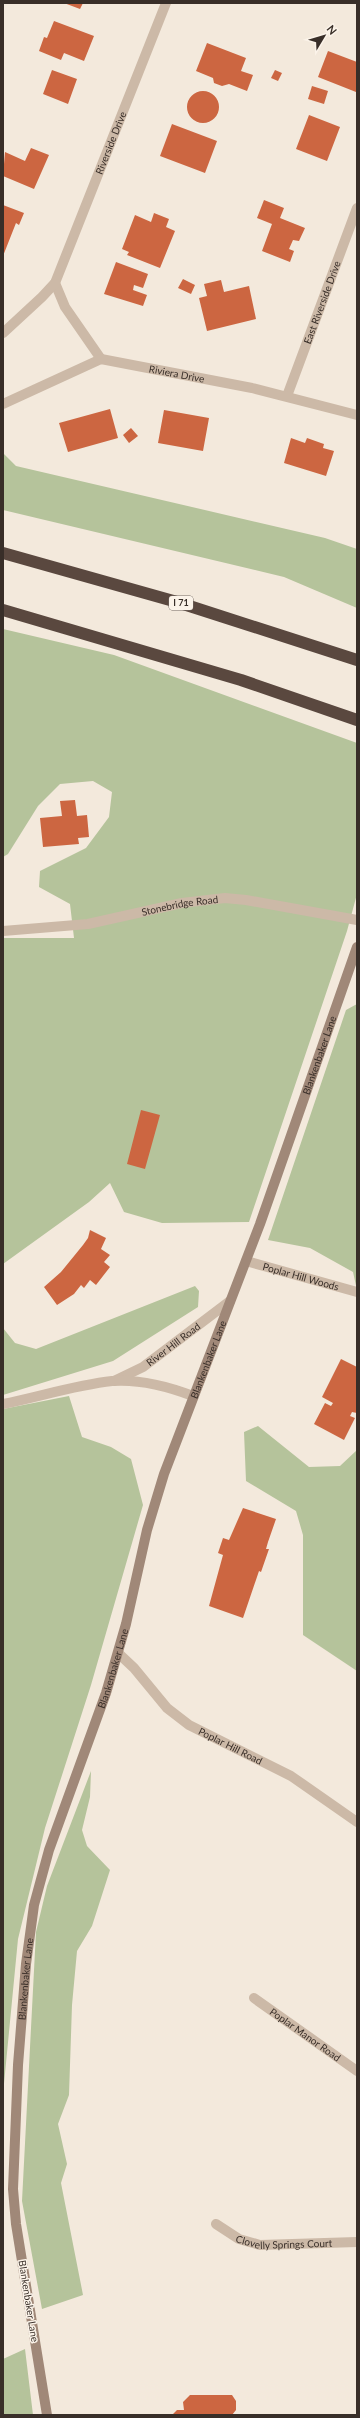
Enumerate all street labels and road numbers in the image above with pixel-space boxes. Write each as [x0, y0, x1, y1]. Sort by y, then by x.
street label: Riverside Drive [93, 110, 128, 176]
street label: East Riverside Drive [301, 259, 343, 346]
street label: Riviera Drive [148, 362, 206, 385]
road number: I 71 [169, 596, 193, 610]
street label: Stonebridge Road [140, 893, 219, 918]
street label: Blankenbaker Lane [300, 1014, 338, 1096]
street label: Poplar Hill Woods [261, 1260, 340, 1293]
street label: Blankenbaker Lane [188, 1319, 228, 1400]
street label: River Hill Road [144, 1320, 202, 1368]
street label: Blankenbaker Lane [95, 1627, 130, 1710]
street label: Poplar Hill Road [197, 1725, 264, 1767]
street label: Blankenbaker Lane [16, 1937, 35, 2021]
street label: Poplar Manor Road [268, 2005, 343, 2064]
street label: Clovelly Springs Court [235, 2232, 333, 2251]
street label: Blankenbaker Lane [17, 2259, 41, 2343]

